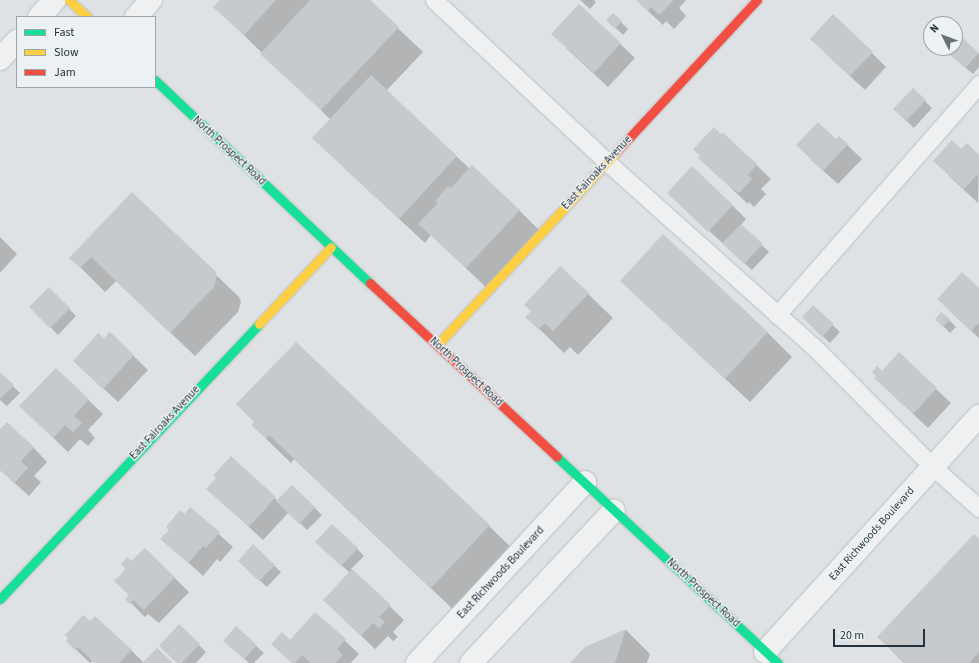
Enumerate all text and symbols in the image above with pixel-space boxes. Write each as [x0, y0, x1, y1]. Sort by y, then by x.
legend [16, 16, 156, 88]
north arrow [923, 16, 963, 56]
text: N [926, 21, 942, 36]
text: Fast [54, 24, 74, 41]
text: Slow [54, 44, 79, 61]
text: Jam [54, 64, 76, 81]
street label: North Prospect Road [190, 114, 268, 188]
street label: East Fairoaks Avenue [559, 133, 635, 213]
street label: North Prospect Road [427, 335, 505, 409]
street label: East Fairoaks Avenue [127, 383, 203, 463]
street label: East Richwoods Boulevard [827, 485, 917, 583]
street label: East Richwoods Boulevard [455, 524, 547, 622]
street label: North Prospect Road [664, 556, 742, 630]
scale bar [835, 621, 927, 647]
text: 20 m [840, 627, 864, 644]

